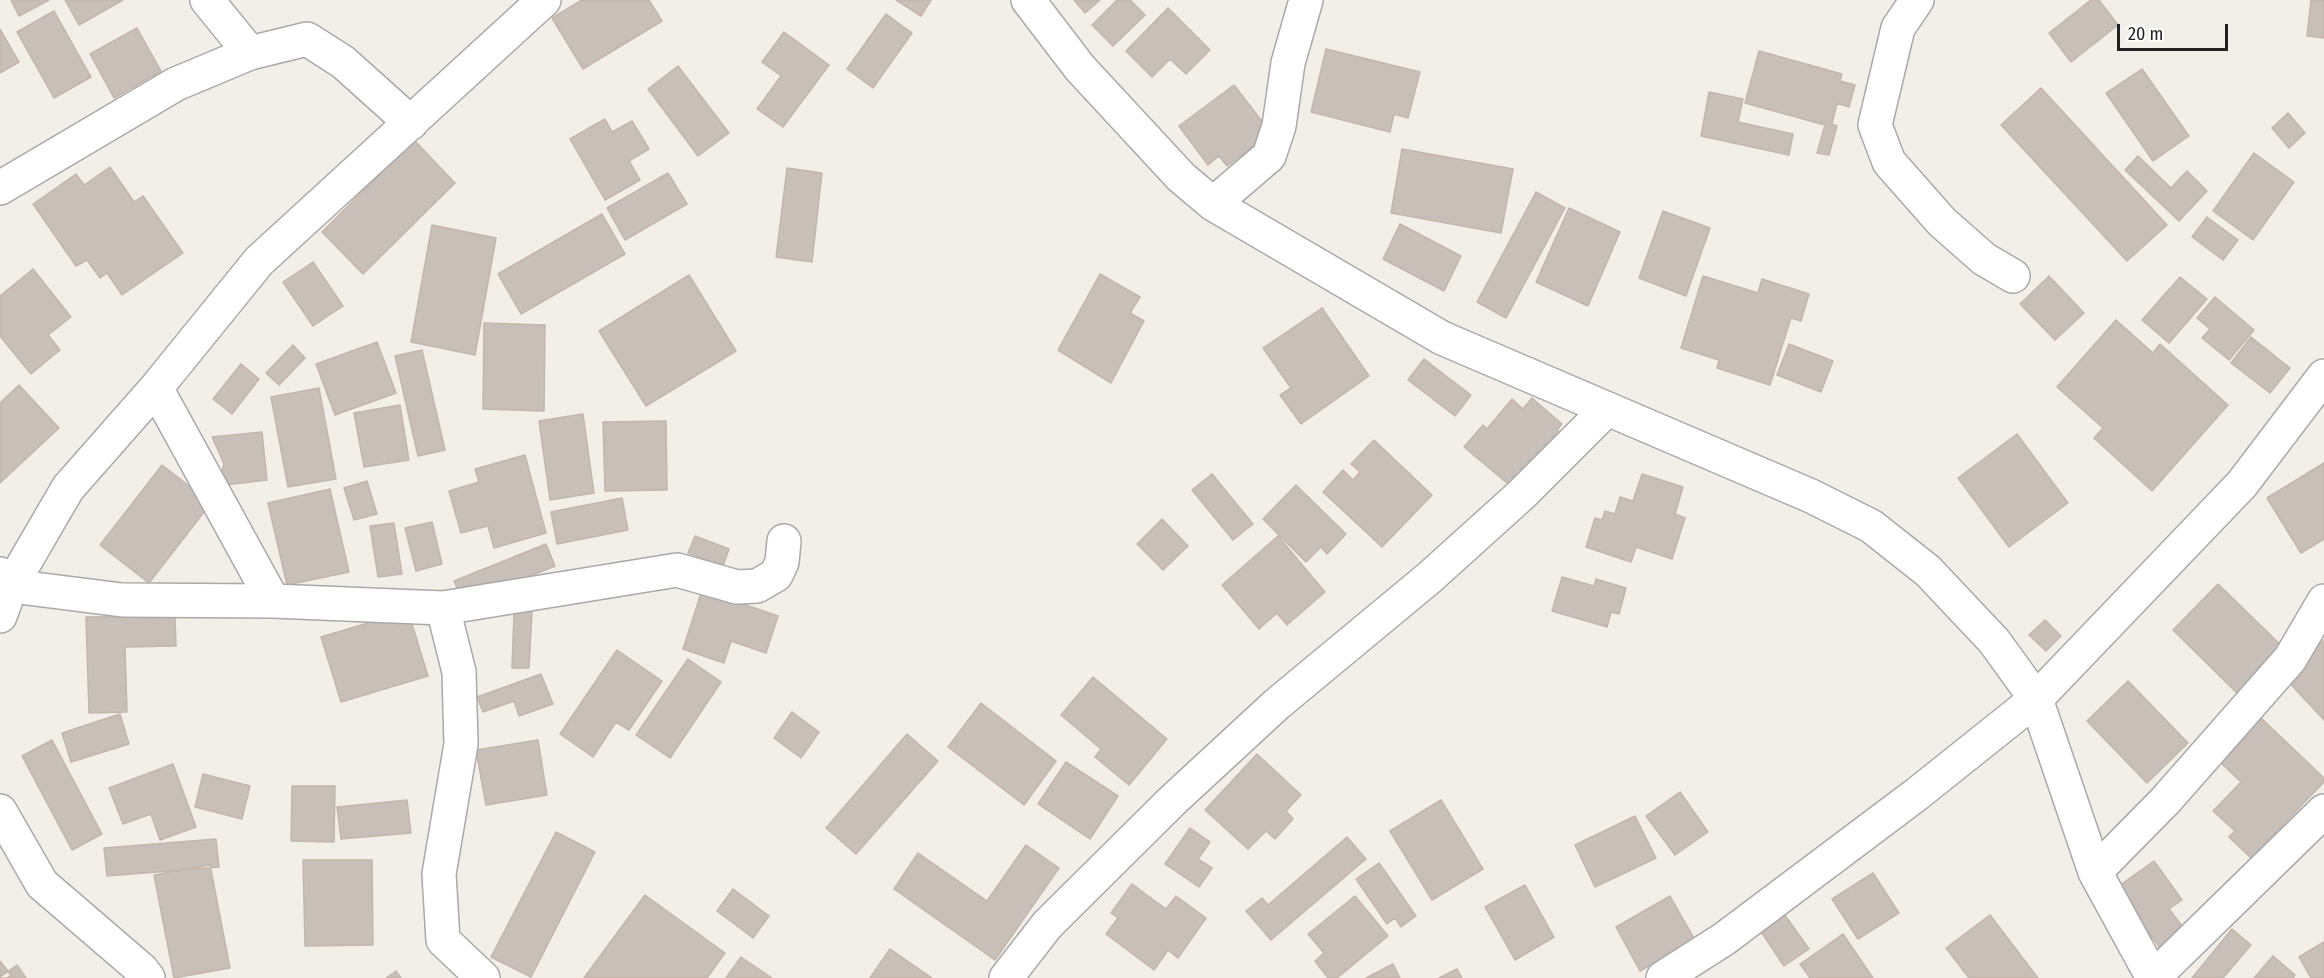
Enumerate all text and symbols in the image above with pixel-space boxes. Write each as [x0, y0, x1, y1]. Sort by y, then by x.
scale bar [2120, 12, 2231, 50]
text: 20 m [2128, 23, 2163, 45]

